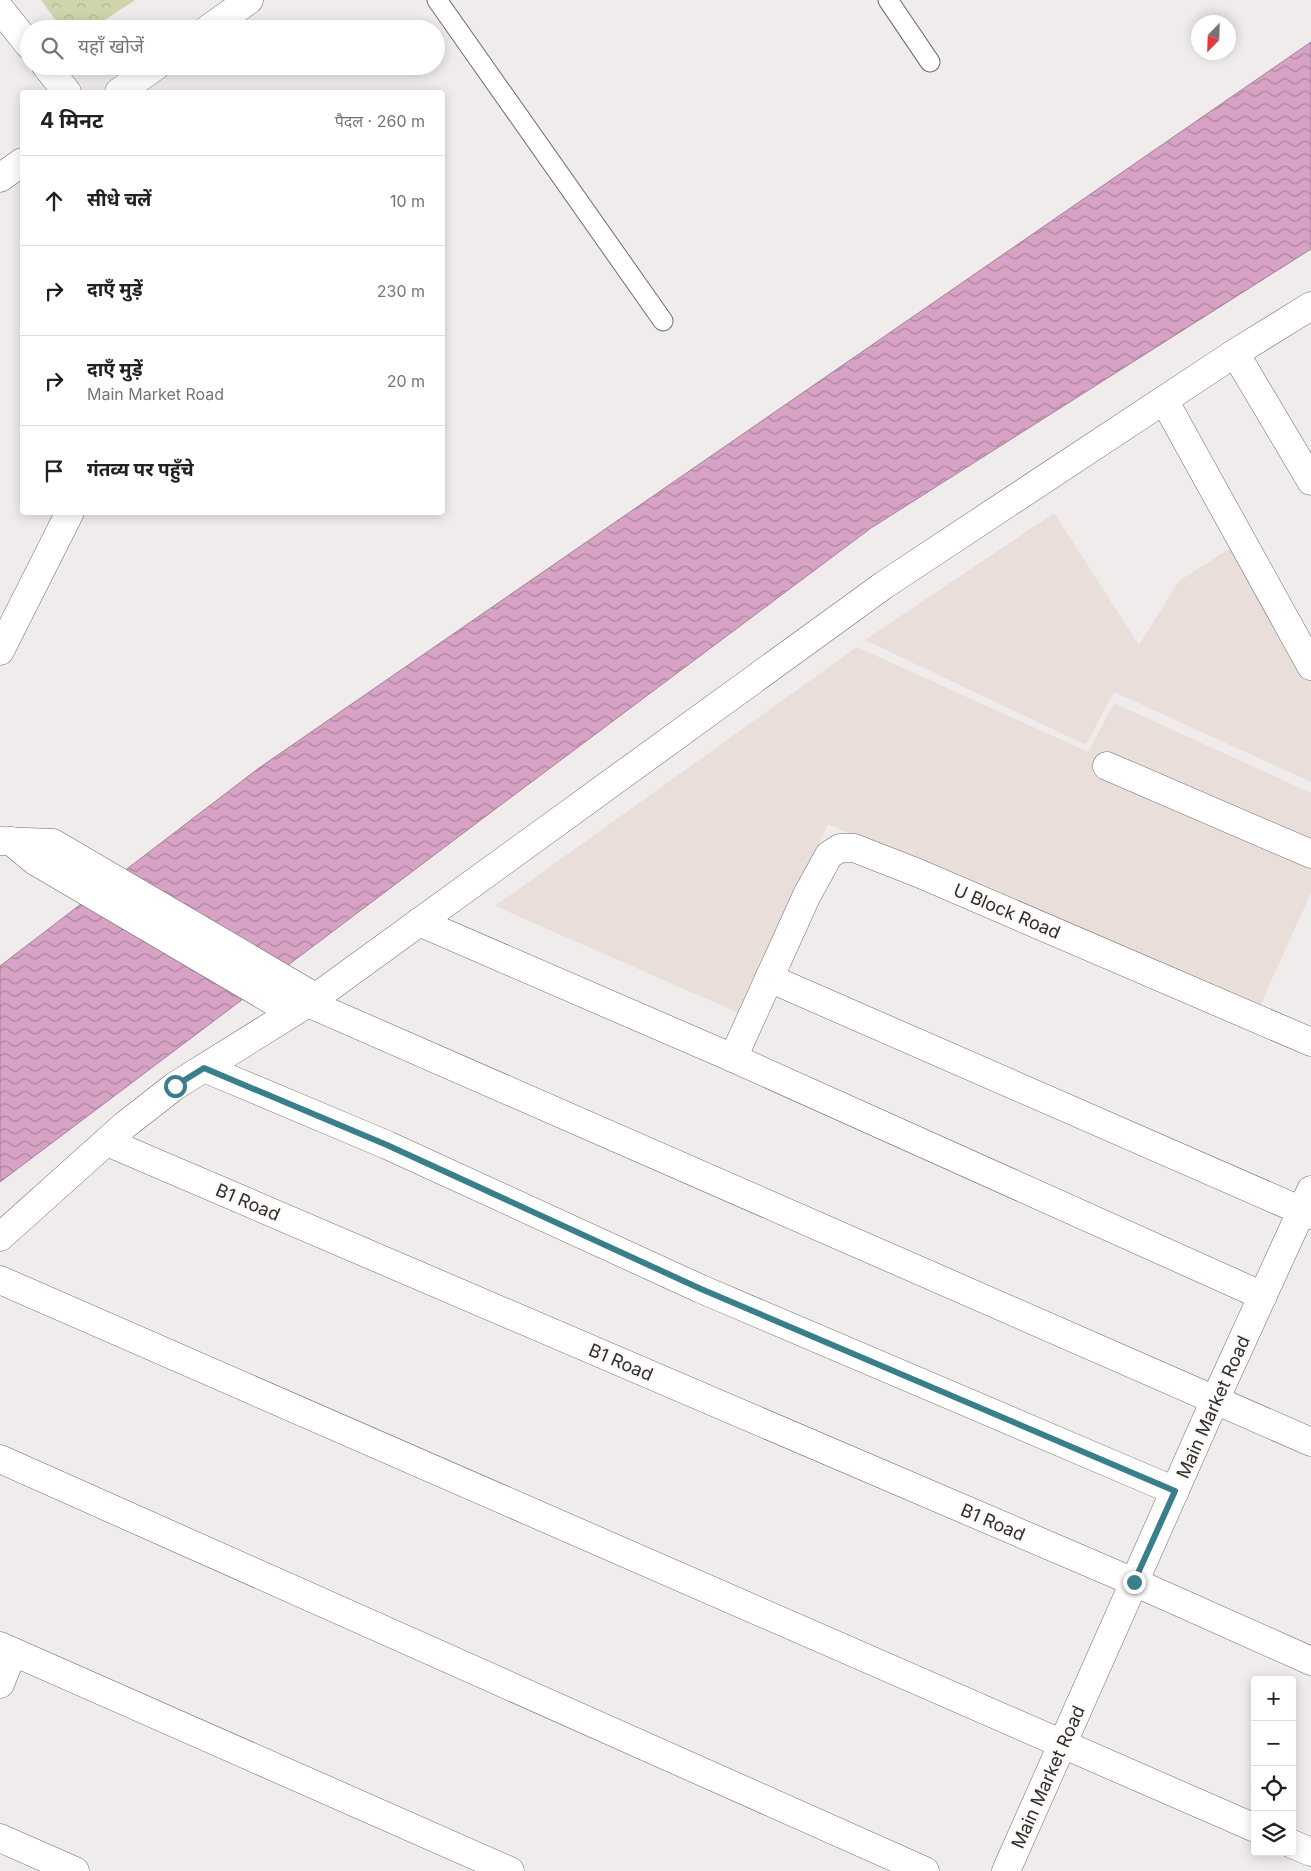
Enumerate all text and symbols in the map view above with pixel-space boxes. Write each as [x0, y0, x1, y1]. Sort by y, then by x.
north arrow [1191, 15, 1236, 60]
search box [20, 20, 445, 75]
icon: search [38, 34, 66, 62]
text: यहाँ खोजें [78, 35, 144, 58]
text: 4 मिनट [40, 108, 103, 133]
text: पैदल · 260 m [335, 111, 425, 131]
icon: ahead [40, 187, 68, 215]
text: सीधे चलें [87, 188, 151, 211]
text: 10 m [390, 191, 425, 211]
icon: right [40, 277, 68, 305]
text: दाएँ मुड़ें [87, 278, 143, 301]
text: 230 m [377, 281, 425, 301]
text: दाएँ मुड़ें [87, 358, 143, 381]
icon: right [40, 367, 68, 395]
text: 20 m [387, 371, 425, 391]
text: Main Market Road [87, 384, 224, 404]
icon: arrive [40, 457, 68, 485]
text: गंतव्य पर पहुँचे [87, 458, 194, 481]
street label: U Block Road [950, 879, 1064, 943]
route start [164, 1075, 187, 1098]
street label: B1 Road [213, 1179, 283, 1225]
street label: Main Market Road [1172, 1332, 1254, 1482]
street label: B1 Road [586, 1339, 656, 1385]
street label: B1 Road [958, 1499, 1028, 1545]
route end [1123, 1571, 1146, 1594]
map controls [1251, 1676, 1296, 1856]
button: + [1251, 1676, 1296, 1721]
street label: Main Market Road [1007, 1702, 1089, 1852]
button: − [1251, 1721, 1296, 1766]
button: locate [1251, 1766, 1296, 1811]
button: layers [1251, 1811, 1296, 1856]

